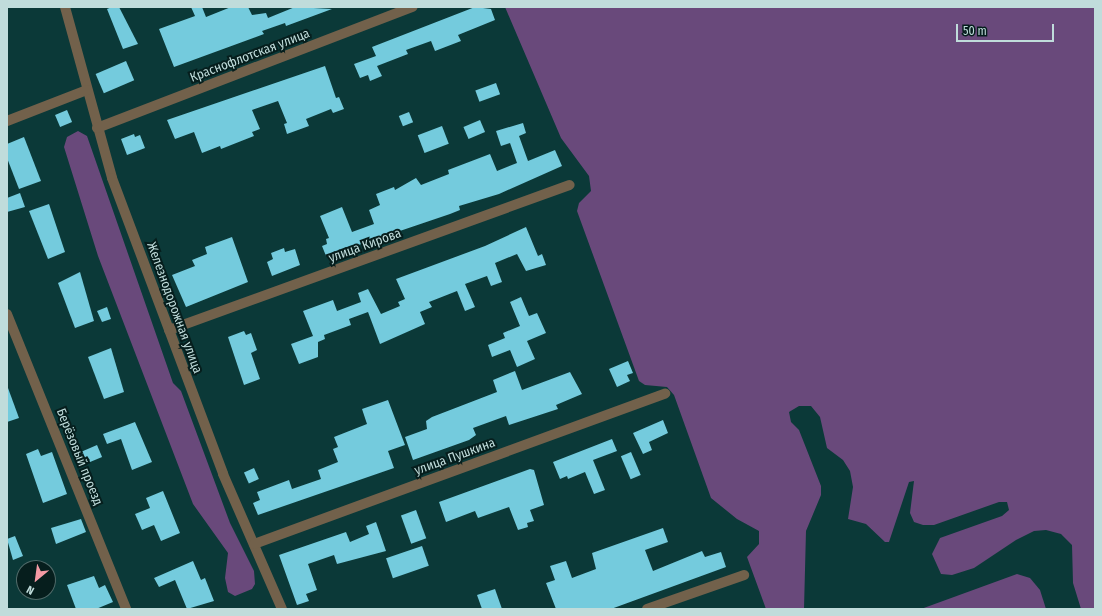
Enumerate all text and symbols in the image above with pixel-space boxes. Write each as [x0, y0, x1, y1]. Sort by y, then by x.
scale bar [958, 16, 1056, 42]
text: 50 m [963, 24, 987, 38]
street label: Краснофлотская улица [188, 26, 312, 86]
street label: улица Кирова [327, 226, 403, 266]
street label: Железнодорожная улица [143, 240, 205, 376]
street label: Берёзовый проезд [52, 406, 106, 508]
street label: улица Пушкина [412, 435, 498, 479]
north arrow [16, 560, 56, 600]
text: N [24, 583, 36, 597]

